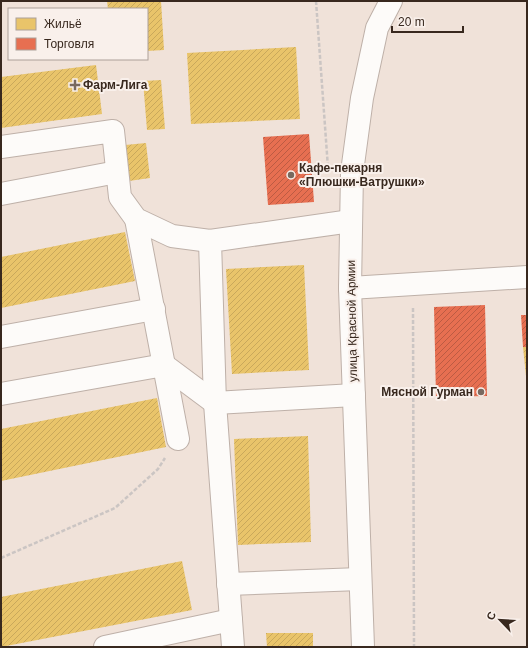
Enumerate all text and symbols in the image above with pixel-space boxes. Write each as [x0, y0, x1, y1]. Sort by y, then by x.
legend [8, 8, 148, 60]
scale bar [392, 8, 463, 34]
text: 20 m [398, 15, 425, 29]
text: Жильё [44, 17, 82, 31]
text: Торговля [44, 37, 94, 51]
place label: Фарм-Лига [83, 78, 148, 92]
marker: Фарм-Лига [70, 80, 80, 90]
place label: Кафе-пекарня «Плюшки-Ватрушки» [299, 161, 425, 189]
marker: Кафе-пекарня «Плюшки-Ватрушки» [286, 170, 296, 180]
street label: улица Красной Армии [344, 260, 360, 382]
place label: Мясной Гурман [381, 385, 473, 399]
marker: Мясной Гурман [476, 387, 486, 397]
north arrow [480, 600, 520, 640]
text: С [484, 610, 498, 622]

